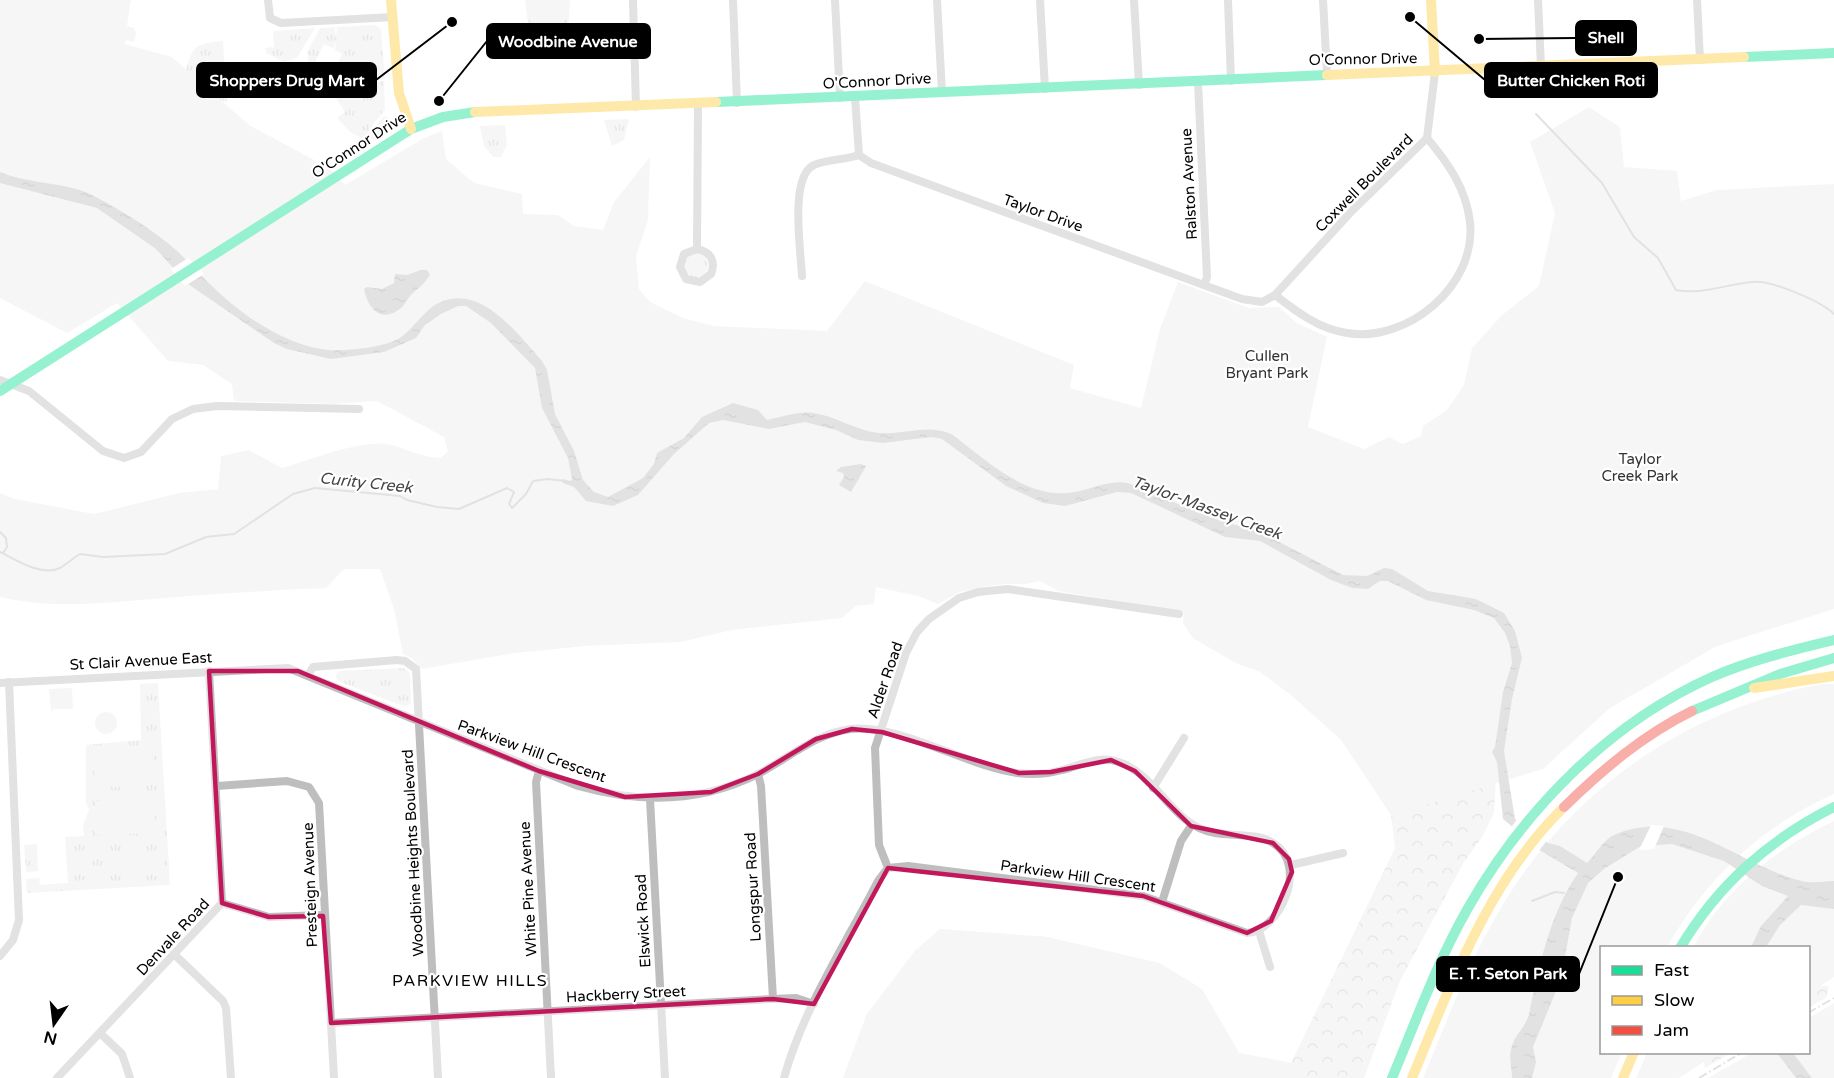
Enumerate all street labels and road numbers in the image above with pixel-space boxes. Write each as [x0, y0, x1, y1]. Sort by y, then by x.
street label: O'Connor Drive [1308, 49, 1418, 69]
street label: O'Connor Drive [822, 69, 932, 93]
street label: O'Connor Drive [308, 108, 410, 182]
street label: Ralston Avenue [1177, 128, 1201, 240]
street label: Coxwell Boulevard [1311, 130, 1417, 236]
street label: Taylor Drive [1001, 190, 1085, 236]
street label: Alder Road [863, 639, 907, 721]
street label: St Clair Avenue East [69, 648, 213, 674]
street label: Parkview Hill Crescent [455, 716, 609, 786]
street label: Woodbine Heights Boulevard [399, 749, 427, 957]
street label: White Pine Avenue [515, 821, 541, 957]
street label: Presteign Avenue [299, 822, 321, 948]
street label: Longspur Road [741, 832, 765, 942]
street label: Parkview Hill Crescent [999, 856, 1157, 896]
street label: Elswick Road [632, 874, 654, 968]
street label: Denvale Road [133, 895, 213, 979]
street label: Hackberry Street [566, 982, 687, 1006]

